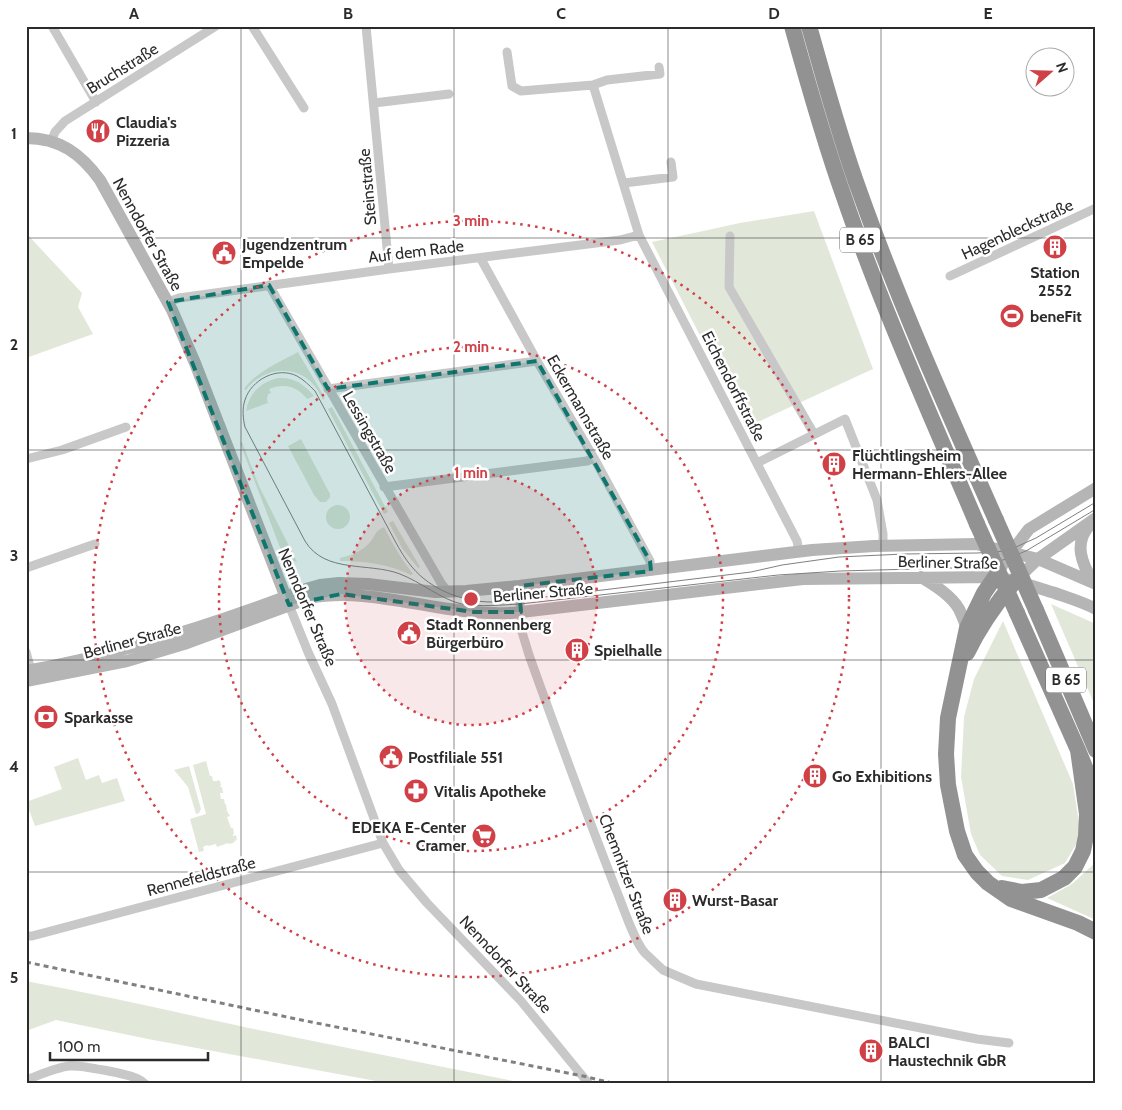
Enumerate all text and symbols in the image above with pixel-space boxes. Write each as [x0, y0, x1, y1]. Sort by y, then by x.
text: A [129, 4, 139, 23]
text: B [343, 4, 353, 23]
text: C [556, 4, 566, 23]
text: D [768, 4, 780, 23]
text: E [983, 4, 993, 23]
street label: Bruchstraße [83, 39, 162, 98]
north arrow [1024, 48, 1074, 98]
text: N [1052, 60, 1072, 75]
place label: Claudia's Pizzeria [116, 113, 177, 150]
restaurant icon: Claudia's Pizzeria [85, 118, 111, 144]
text: 1 [11, 124, 17, 143]
street label: Steinstraße [355, 148, 380, 226]
street label: Nenndorfer Straße [109, 174, 186, 294]
street label: Hagenbleckstraße [958, 195, 1076, 264]
text: 3 min [453, 212, 489, 230]
road number: B 65 [840, 228, 880, 252]
building icon: Station 2552 [1042, 234, 1068, 260]
place label: Jugendzentrum Empelde [241, 235, 347, 272]
street label: Auf dem Rade [367, 236, 465, 267]
public building icon: Jugendzentrum Empelde [211, 240, 237, 266]
place label: Station 2552 [1030, 263, 1080, 300]
sports icon: beneFit [999, 303, 1025, 329]
place label: beneFit [1030, 307, 1082, 326]
street label: Eichendorffstraße [698, 328, 769, 444]
text: 2 [10, 335, 18, 354]
text: 2 min [453, 338, 489, 356]
street label: Eckermannstraße [543, 352, 618, 463]
street label: Lessingstraße [338, 388, 401, 477]
place label: Flüchtlingsheim Hermann-Ehlers-Allee [852, 446, 1007, 483]
building icon: Flüchtlingsheim Hermann-Ehlers-Allee [821, 451, 847, 477]
text: 1 min [454, 464, 488, 482]
street label: Nenndorfer Straße [274, 545, 341, 669]
text: 3 [10, 546, 18, 565]
street label: Berliner Straße [898, 552, 998, 573]
street label: Berliner Straße [492, 579, 594, 606]
centre of rings [462, 590, 480, 608]
place label: Stadt Ronnenberg Bürgerbüro [426, 615, 551, 652]
street label: Berliner Straße [81, 618, 183, 663]
public building icon: Stadt Ronnenberg Bürgerbüro [396, 620, 422, 646]
building icon: Spielhalle [564, 637, 590, 663]
place label: Spielhalle [594, 641, 662, 660]
road number: B 65 [1046, 668, 1086, 692]
bank icon: Sparkasse [33, 704, 59, 730]
place label: Sparkasse [64, 708, 133, 727]
public building icon: Postfiliale 551 [378, 744, 404, 770]
place label: Postfiliale 551 [408, 748, 503, 767]
text: 4 [9, 757, 19, 776]
building icon: Go Exhibitions [802, 763, 828, 789]
place label: Go Exhibitions [832, 767, 932, 786]
pharmacy icon: Vitalis Apotheke [403, 778, 429, 804]
place label: Vitalis Apotheke [434, 782, 546, 801]
street label: Chemnitzer Straße [595, 811, 658, 937]
place label: EDEKA E-Center Cramer [351, 818, 467, 855]
supermarket icon: EDEKA E-Center Cramer [471, 823, 497, 849]
street label: Rennefeldstraße [145, 853, 257, 900]
building icon: Wurst-Basar [662, 887, 688, 913]
place label: Wurst-Basar [692, 891, 779, 910]
street label: Nenndorfer Straße [456, 912, 556, 1017]
text: 5 [10, 968, 18, 987]
scale bar [50, 1030, 208, 1062]
place label: BALCI Haustechnik GbR [888, 1033, 1006, 1070]
text: 100 m [58, 1038, 100, 1056]
building icon: BALCI Haustechnik GbR [858, 1038, 884, 1064]

